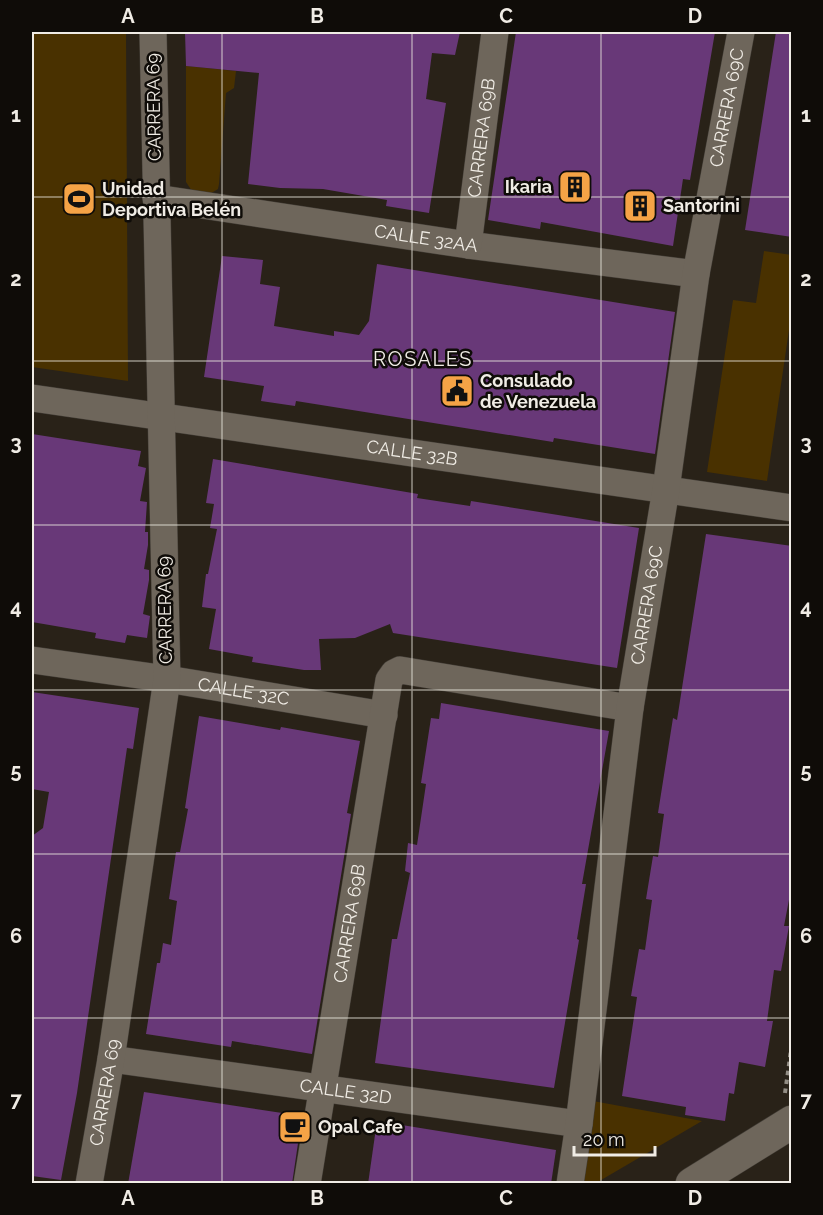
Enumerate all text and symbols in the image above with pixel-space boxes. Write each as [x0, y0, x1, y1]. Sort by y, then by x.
text: A [121, 4, 135, 28]
text: B [310, 4, 324, 28]
text: C [499, 4, 513, 28]
text: D [688, 4, 702, 28]
street label: CARRERA 69C [705, 46, 748, 169]
street label: CARRERA 69 [142, 53, 165, 161]
street label: CARRERA 69B [463, 77, 499, 199]
text: 1 [11, 103, 21, 127]
text: 1 [801, 103, 811, 127]
building icon: Ikaria [557, 169, 593, 205]
place label: Ikaria [505, 176, 552, 197]
place label: Unidad Deportiva Belén [102, 178, 241, 220]
sports icon: Unidad Deportiva Belén [61, 181, 97, 217]
building icon: Santorini [622, 188, 658, 224]
place label: Santorini [663, 195, 740, 216]
street label: CALLE 32AA [373, 220, 479, 256]
text: 2 [10, 267, 22, 291]
text: 2 [800, 267, 812, 291]
district label: ROSALES [373, 347, 473, 371]
place label: Consulado de Venezuela [480, 370, 596, 412]
public building icon: Consulado de Venezuela [439, 373, 475, 409]
text: 3 [10, 431, 22, 455]
text: 3 [800, 431, 812, 455]
street label: CALLE 32B [365, 436, 459, 469]
street label: CARRERA 69C [626, 544, 667, 666]
street label: CARRERA 69 [153, 556, 176, 664]
text: 4 [10, 595, 22, 619]
text: 4 [800, 595, 812, 619]
street label: CALLE 32C [196, 673, 291, 709]
text: 5 [10, 759, 22, 783]
text: 5 [800, 759, 812, 783]
street label: CARRERA 69B [329, 862, 369, 984]
text: 6 [10, 924, 22, 948]
text: 6 [800, 924, 812, 948]
street label: CARRERA 69 [85, 1037, 124, 1147]
street label: CALLE 32D [298, 1074, 393, 1108]
text: 7 [10, 1088, 22, 1112]
text: 7 [800, 1088, 812, 1112]
cafe icon: Opal Cafe [277, 1109, 313, 1145]
place label: Opal Cafe [318, 1116, 403, 1137]
scale bar [574, 1119, 655, 1157]
text: 20 m [583, 1129, 625, 1150]
text: A [121, 1186, 135, 1210]
text: B [310, 1186, 324, 1210]
text: C [499, 1186, 513, 1210]
text: D [688, 1186, 702, 1210]

